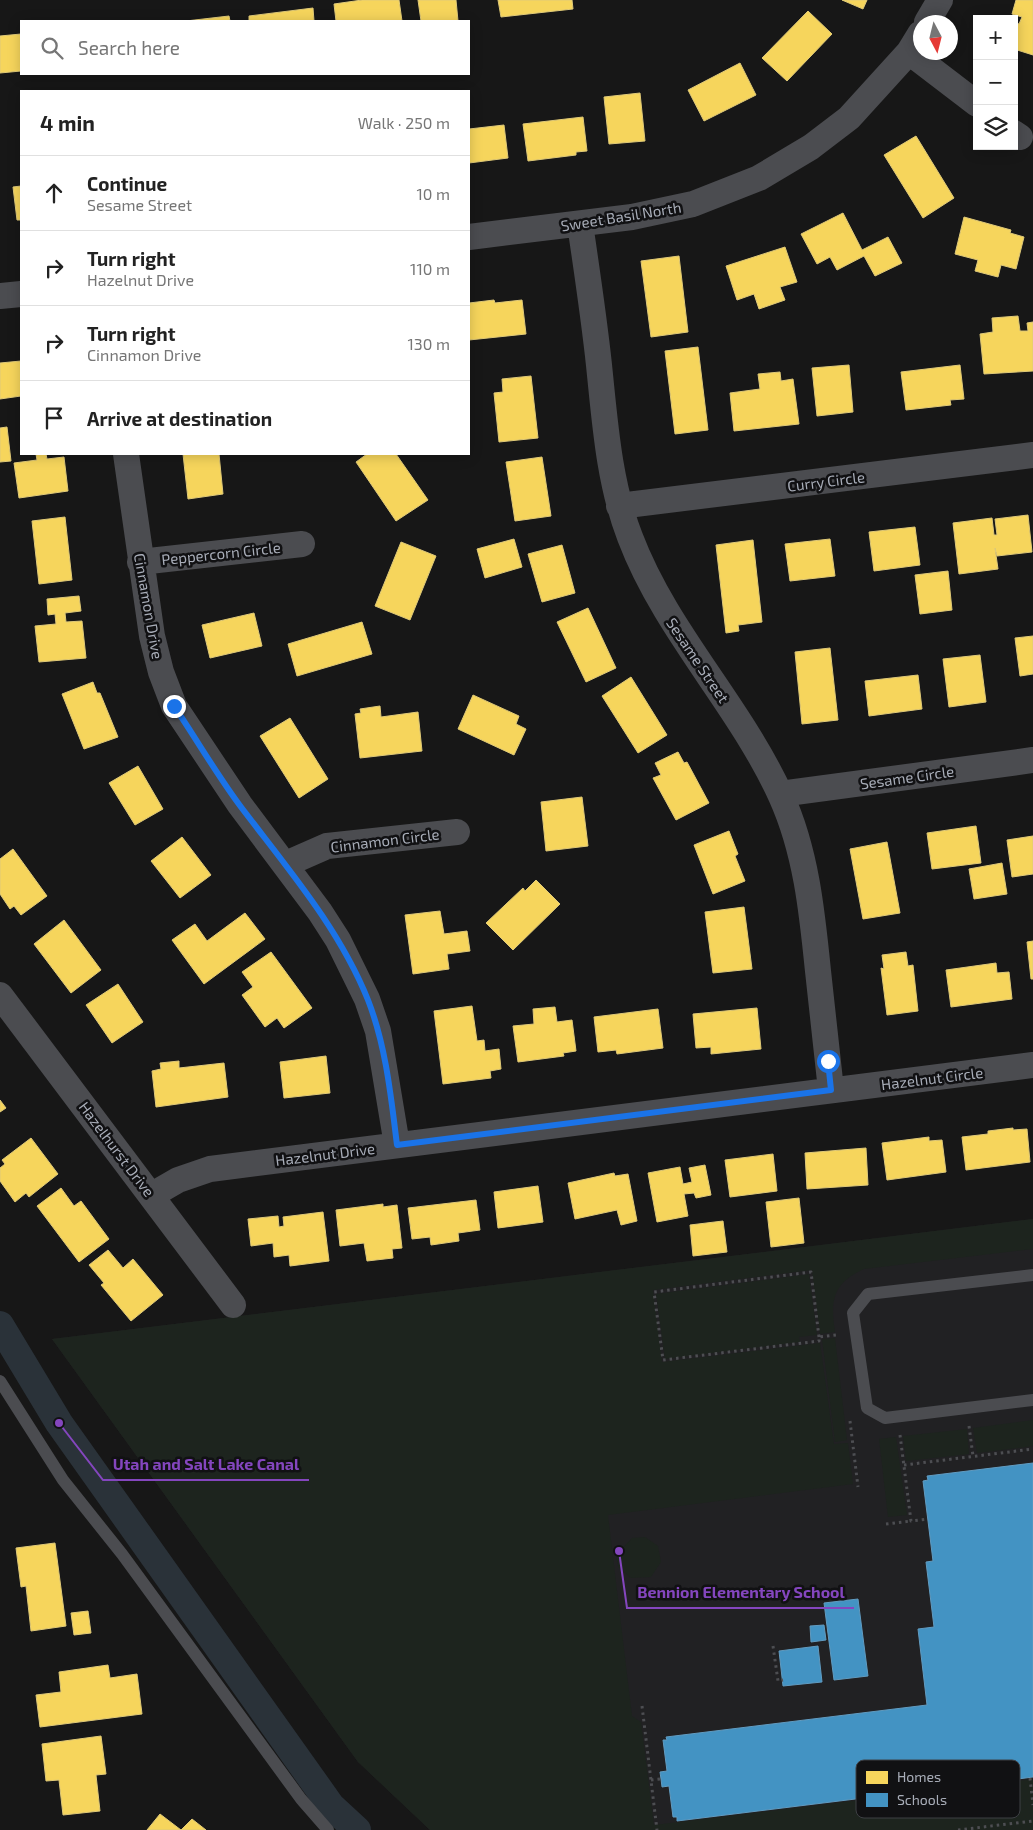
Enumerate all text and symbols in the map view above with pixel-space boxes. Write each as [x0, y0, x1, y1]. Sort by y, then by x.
north arrow [913, 15, 958, 60]
map controls [973, 15, 1018, 150]
button: + [973, 15, 1018, 60]
search box [20, 20, 470, 75]
icon: search [38, 34, 66, 62]
text: Search here [78, 36, 180, 59]
button: − [973, 60, 1018, 105]
button: layers [973, 105, 1018, 150]
text: 4 min [40, 110, 95, 135]
text: Walk · 250 m [358, 113, 450, 132]
text: Continue [87, 172, 167, 195]
icon: ahead [40, 179, 68, 207]
text: 10 m [416, 184, 450, 203]
text: Sesame Street [87, 195, 192, 214]
street label: Sweet Basil North [560, 198, 682, 234]
text: Turn right [87, 247, 175, 270]
icon: right [40, 254, 68, 282]
text: 110 m [410, 259, 450, 278]
text: Hazelnut Drive [87, 270, 194, 289]
text: Turn right [87, 322, 175, 345]
icon: right [40, 329, 68, 357]
text: 130 m [408, 334, 450, 353]
text: Cinnamon Drive [87, 345, 201, 364]
icon: arrive [40, 404, 68, 432]
text: Arrive at destination [87, 407, 272, 430]
street label: Curry Circle [786, 467, 866, 495]
street label: Peppercorn Circle [160, 538, 282, 568]
street label: Cinnamon Drive [131, 552, 167, 660]
street label: Sesame Street [663, 614, 733, 706]
route end [163, 695, 186, 718]
street label: Sesame Circle [859, 761, 955, 793]
street label: Cinnamon Circle [330, 824, 440, 856]
route start [817, 1050, 840, 1073]
street label: Hazelnut Circle [880, 1063, 984, 1093]
street label: Hazelhurst Drive [76, 1098, 158, 1200]
street label: Hazelnut Drive [274, 1139, 376, 1169]
callout: Utah and Salt Lake Canal [103, 1449, 309, 1480]
text: Utah and Salt Lake Canal [113, 1454, 300, 1473]
callout: Bennion Elementary School [627, 1577, 854, 1608]
text: Bennion Elementary School [637, 1582, 846, 1602]
legend [856, 1760, 1020, 1818]
text: Homes [897, 1768, 941, 1785]
text: Schools [897, 1791, 947, 1808]

